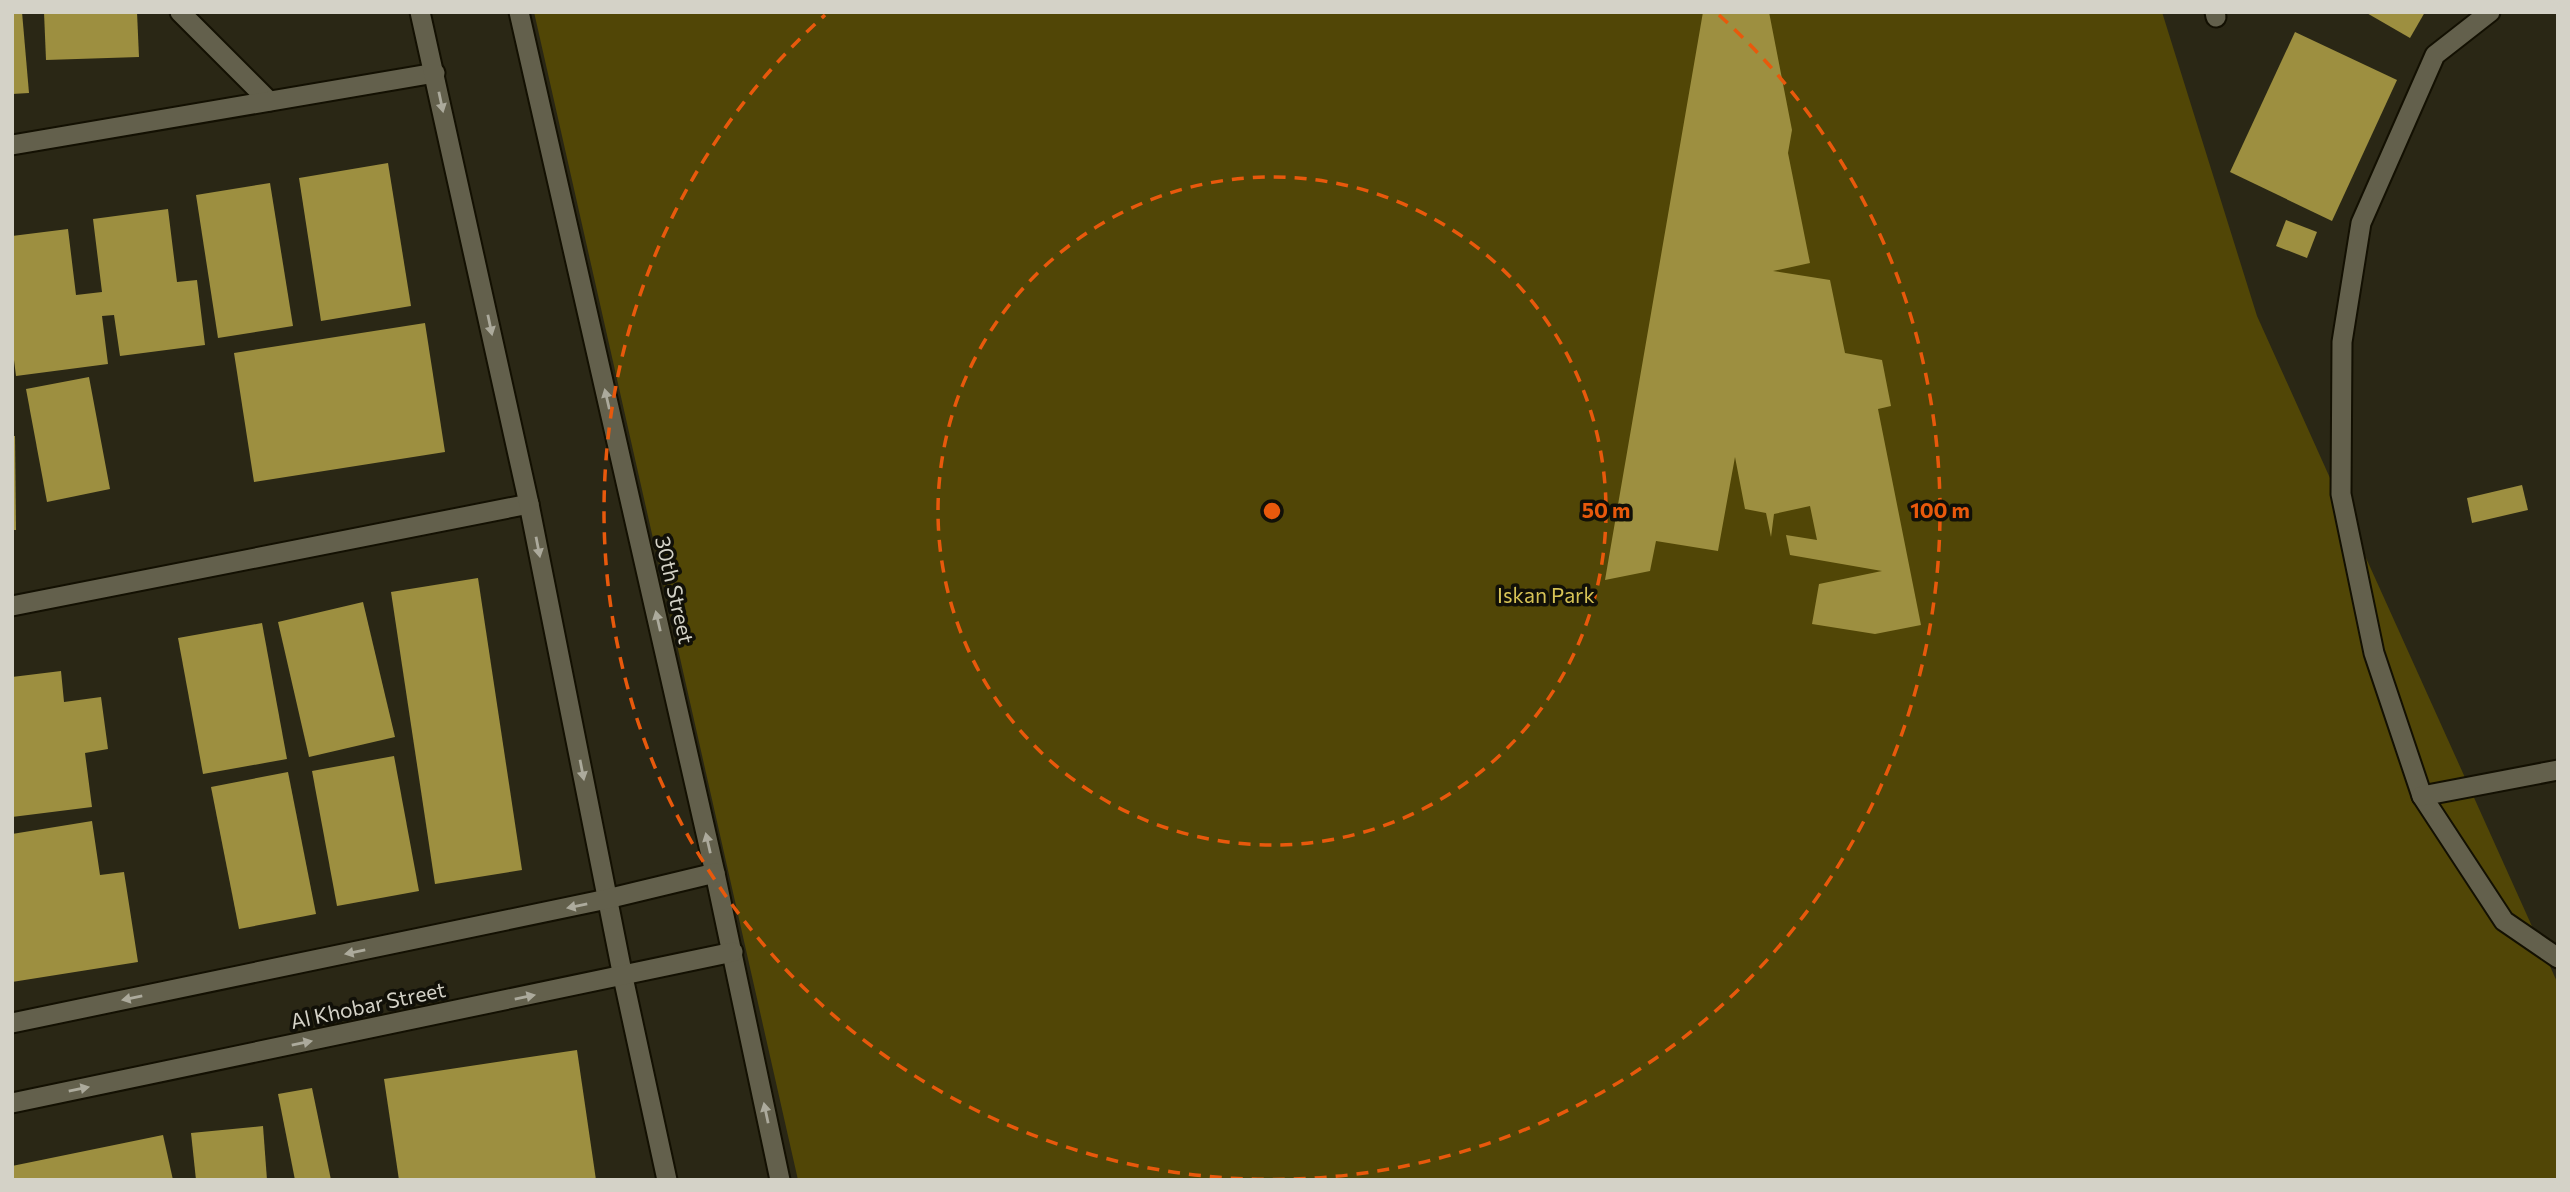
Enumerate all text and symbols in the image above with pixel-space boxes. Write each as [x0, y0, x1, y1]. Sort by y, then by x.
one-way arrow [436, 91, 447, 113]
one-way arrow [484, 314, 495, 336]
one-way arrow [601, 388, 612, 410]
text: 50 m [1582, 497, 1630, 522]
text: 100 m [1910, 497, 1970, 522]
centre of rings [1260, 499, 1284, 523]
street label: 30th Street [651, 533, 700, 646]
one-way arrow [532, 536, 543, 558]
park label: Iskan Park [1497, 582, 1595, 607]
one-way arrow [652, 610, 663, 632]
one-way arrow [576, 759, 587, 781]
one-way arrow [703, 832, 714, 854]
one-way arrow [566, 900, 588, 911]
one-way arrow [344, 946, 366, 957]
street label: Al Khobar Street [288, 976, 447, 1033]
one-way arrow [121, 992, 143, 1003]
one-way arrow [514, 992, 536, 1003]
one-way arrow [291, 1038, 313, 1049]
one-way arrow [68, 1084, 90, 1095]
one-way arrow [761, 1102, 772, 1124]

